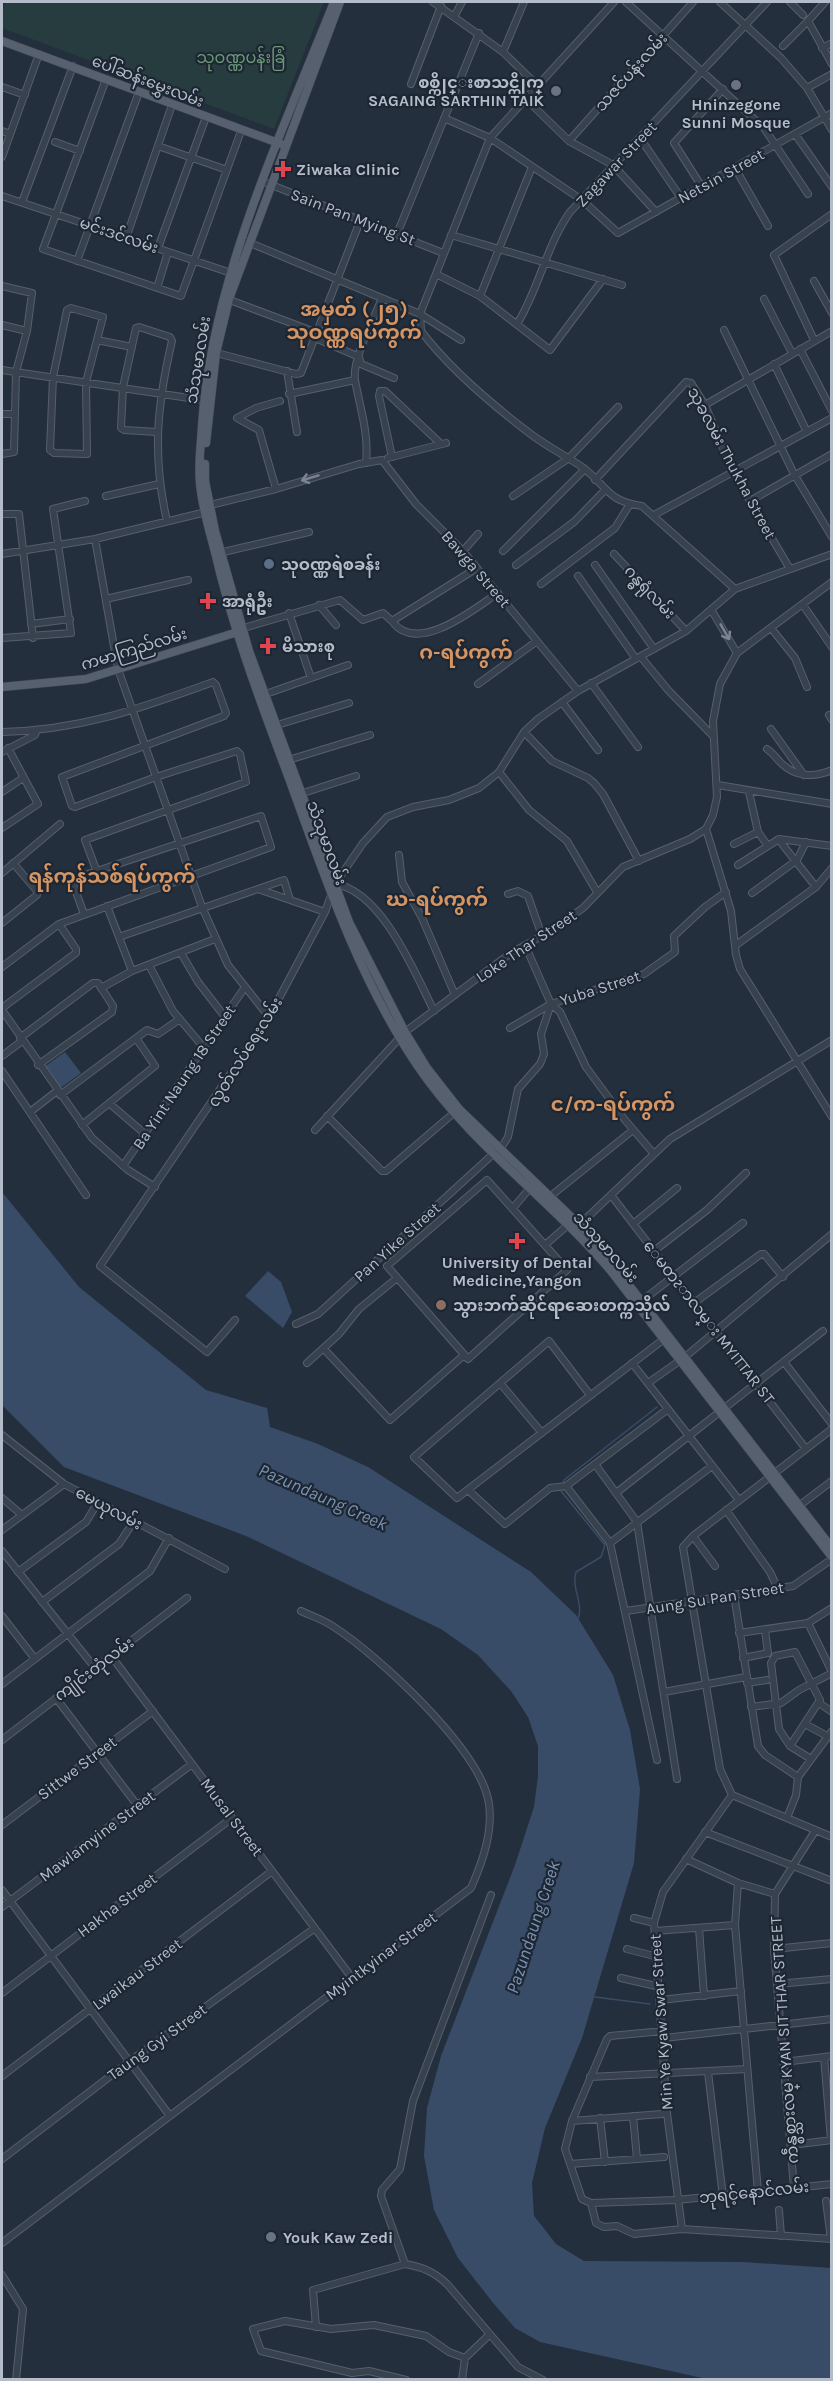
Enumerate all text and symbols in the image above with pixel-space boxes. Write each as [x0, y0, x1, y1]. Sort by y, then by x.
street label: သဇင်ပန်းလမ်း [589, 27, 674, 118]
park label: သုဝဏ္ဏပန်းခြံ [197, 46, 285, 72]
street label: ပေါ်ဆန်းမွှေးလမ်း [88, 49, 207, 115]
place label: စစ္ကိုင္းစာသင္တိုက္ SAGAING SARTHIN TAIK [368, 72, 545, 110]
marker: Hninzegone Sunni Mosque [729, 78, 743, 92]
marker: စစ္ကိုင္းစာသင္တိုက္ SAGAING SARTHIN TAIK [549, 84, 563, 98]
place label: Hninzegone Sunni Mosque [681, 95, 791, 132]
street label: Zagawar Street [572, 117, 660, 211]
street label: Netsin Street [675, 144, 767, 208]
marker: Ziwaka Clinic [274, 160, 292, 178]
place label: Ziwaka Clinic [296, 160, 400, 179]
street label: Sain Pan Mying St [288, 185, 418, 249]
street label: မင်းဒင်လမ်း [77, 211, 161, 257]
district label: အမှတ် (၂၅) သုဝဏ္ဏရပ်ကွက် [286, 296, 422, 348]
street label: သံသုမာလမ်း [180, 314, 219, 406]
street label: သုခလမ်း Thukha Street [679, 383, 782, 545]
one-way arrow [301, 473, 320, 484]
street label: Bawga Street [437, 527, 515, 611]
place label: သုဝဏ္ဏရဲစခန်း [281, 553, 380, 578]
marker: သုဝဏ္ဏရဲစခန်း [262, 557, 276, 571]
street label: ဂန္ဓရုံလမ်း [617, 560, 681, 626]
place label: အာရုံဦး [222, 591, 273, 615]
marker: အာရုံဦး [199, 592, 217, 610]
street label: ကမာကြည်လမ်း [78, 622, 190, 678]
one-way arrow [719, 623, 731, 640]
place label: မိသားစု [282, 636, 335, 660]
marker: မိသားစု [259, 637, 277, 655]
district label: ဂ-ရပ်ကွက် [419, 639, 513, 668]
street label: သံသုမာလမ်း [298, 797, 353, 890]
district label: ရန်ကုန်သစ်ရပ်ကွက် [28, 863, 196, 892]
district label: ဃ-ရပ်ကွက် [386, 886, 488, 915]
street label: Loke Thar Street [472, 905, 580, 987]
street label: Yuba Street [557, 966, 643, 1010]
street label: လွတ်လပ်ရေးလမ်း [202, 993, 290, 1112]
street label: Ba Yint Naung 18 Street [128, 1001, 240, 1153]
district label: င/က-ရပ်ကွက် [551, 1091, 675, 1120]
street label: Pan Yike Street [350, 1198, 444, 1286]
street label: သံသုမာလမ်း [566, 1206, 644, 1290]
marker: University of Dental Medicine,Yangon [508, 1232, 526, 1250]
street label: ေမတၩာလမ္း MYITTAR ST [637, 1237, 779, 1410]
place label: University of Dental Medicine,Yangon [442, 1253, 592, 1290]
place label: သွားဘက်‌ဆိုင်ရာဆေးတက္ကသိုလ် [453, 1294, 670, 1319]
marker: သွားဘက်‌ဆိုင်ရာဆေးတက္ကသိုလ် [434, 1298, 448, 1312]
water label: Pazundaung Creek [255, 1459, 392, 1536]
street label: မေယုလမ်း [70, 1481, 147, 1538]
street label: Aung Su Pan Street [645, 1578, 785, 1618]
street label: ကျိုင်းတုံလမ်း [49, 1631, 140, 1709]
street label: Sittwe Street [34, 1732, 120, 1804]
street label: Musal Street [197, 1774, 267, 1860]
street label: Mawlamyine Street [35, 1786, 159, 1886]
water label: Pazundaung Creek [501, 1857, 565, 1996]
street label: Hakha Street [73, 1869, 161, 1941]
street label: Myintkyinar Street [322, 1908, 440, 2004]
street label: ကဵန္စစ္သားလမ္ KYAN SIT THAR STREET [765, 1915, 806, 2164]
street label: Min Ye Kyaw Swar Street [645, 1933, 677, 2111]
street label: Lwaikau Street [88, 1934, 186, 2014]
street label: Taung Gyi Street [104, 2000, 210, 2084]
street label: ဘုရင့်နောင်လမ်း [698, 2175, 810, 2212]
place label: Youk Kaw Zedi [283, 2228, 393, 2247]
marker: Youk Kaw Zedi [264, 2230, 278, 2244]

